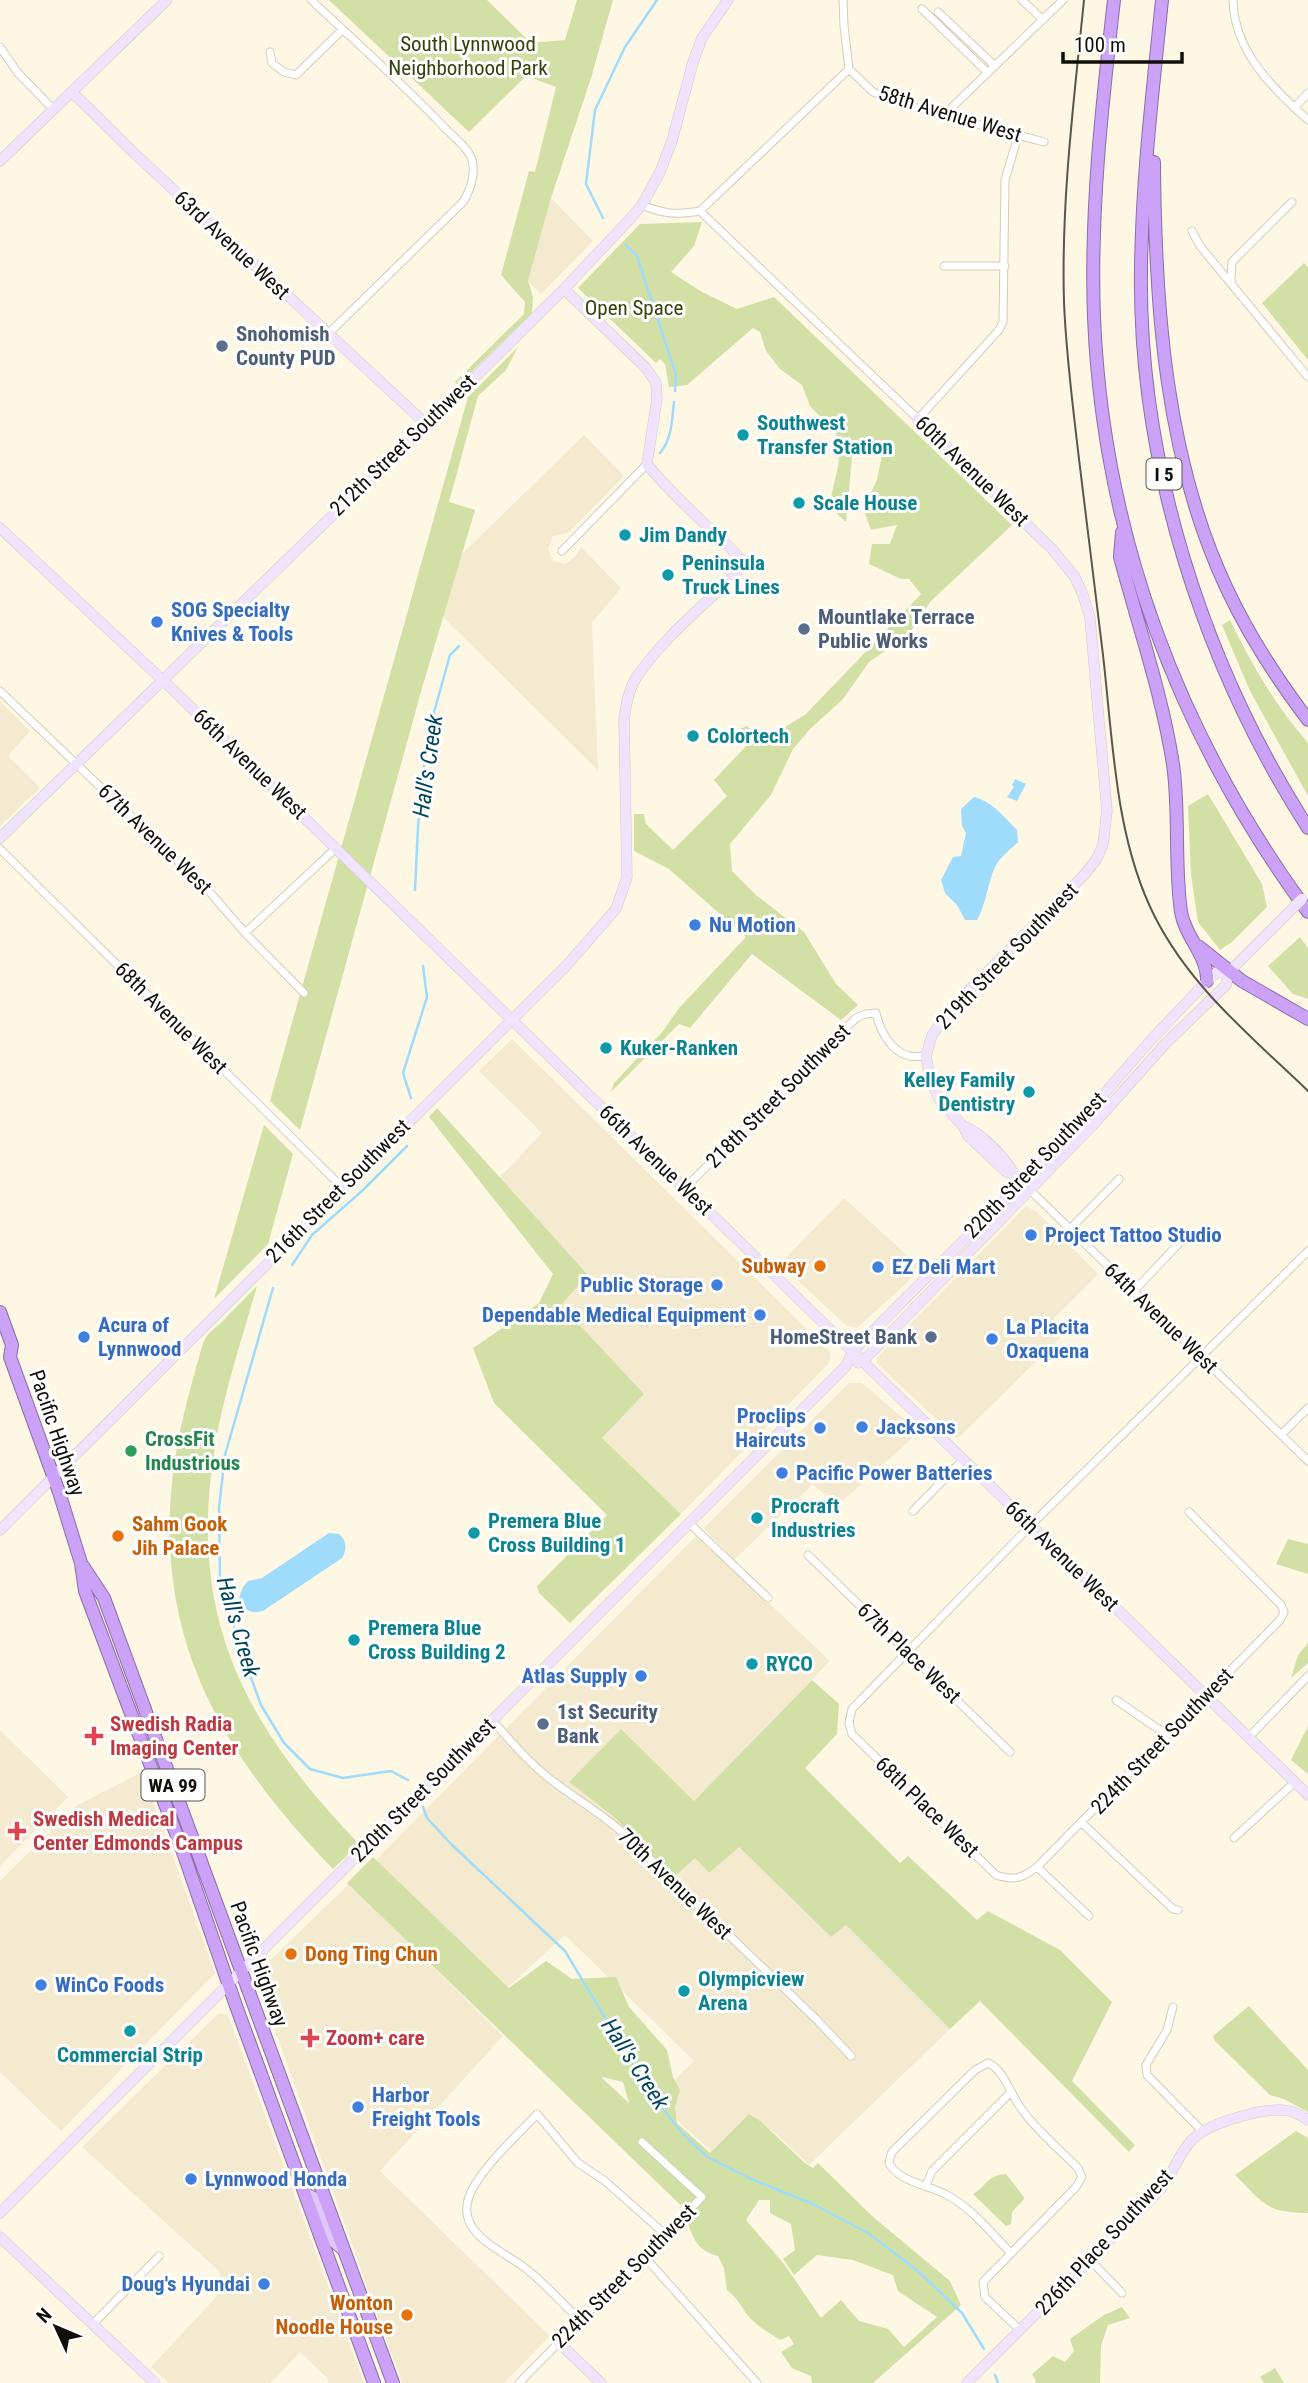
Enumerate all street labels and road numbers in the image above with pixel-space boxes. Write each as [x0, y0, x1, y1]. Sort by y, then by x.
street label: 58th Avenue West [875, 81, 1025, 147]
street label: 63rd Avenue West [169, 185, 295, 305]
street label: 212th Street Southwest [325, 369, 481, 521]
street label: 60th Avenue West [910, 411, 1034, 531]
road number: I 5 [1146, 458, 1182, 489]
street label: 66th Avenue West [188, 704, 312, 824]
street label: 67th Avenue West [93, 779, 217, 899]
street label: 219th Street Southwest [931, 878, 1083, 1034]
street label: 68th Avenue West [110, 957, 232, 1079]
street label: 218th Street Southwest [701, 1019, 855, 1173]
street label: 220th Street Southwest [959, 1087, 1111, 1243]
street label: 66th Avenue West [594, 1100, 718, 1220]
street label: 216th Street Southwest [261, 1114, 415, 1268]
street label: 64th Avenue West [1099, 1258, 1223, 1378]
street label: Pacific Highway [24, 1367, 90, 1499]
street label: 66th Avenue West [1000, 1496, 1124, 1616]
street label: 67th Place West [852, 1598, 966, 1708]
street label: 224th Street Southwest [1086, 1663, 1238, 1819]
street label: 220th Street Southwest [346, 1713, 500, 1867]
street label: 68th Place West [870, 1752, 984, 1862]
road number: WA 99 [142, 1770, 204, 1800]
street label: 70th Avenue West [613, 1824, 737, 1944]
street label: Pacific Highway [225, 1898, 293, 2030]
street label: 226th Place Southwest [1030, 2164, 1178, 2320]
street label: 224th Street Southwest [547, 2199, 701, 2353]

